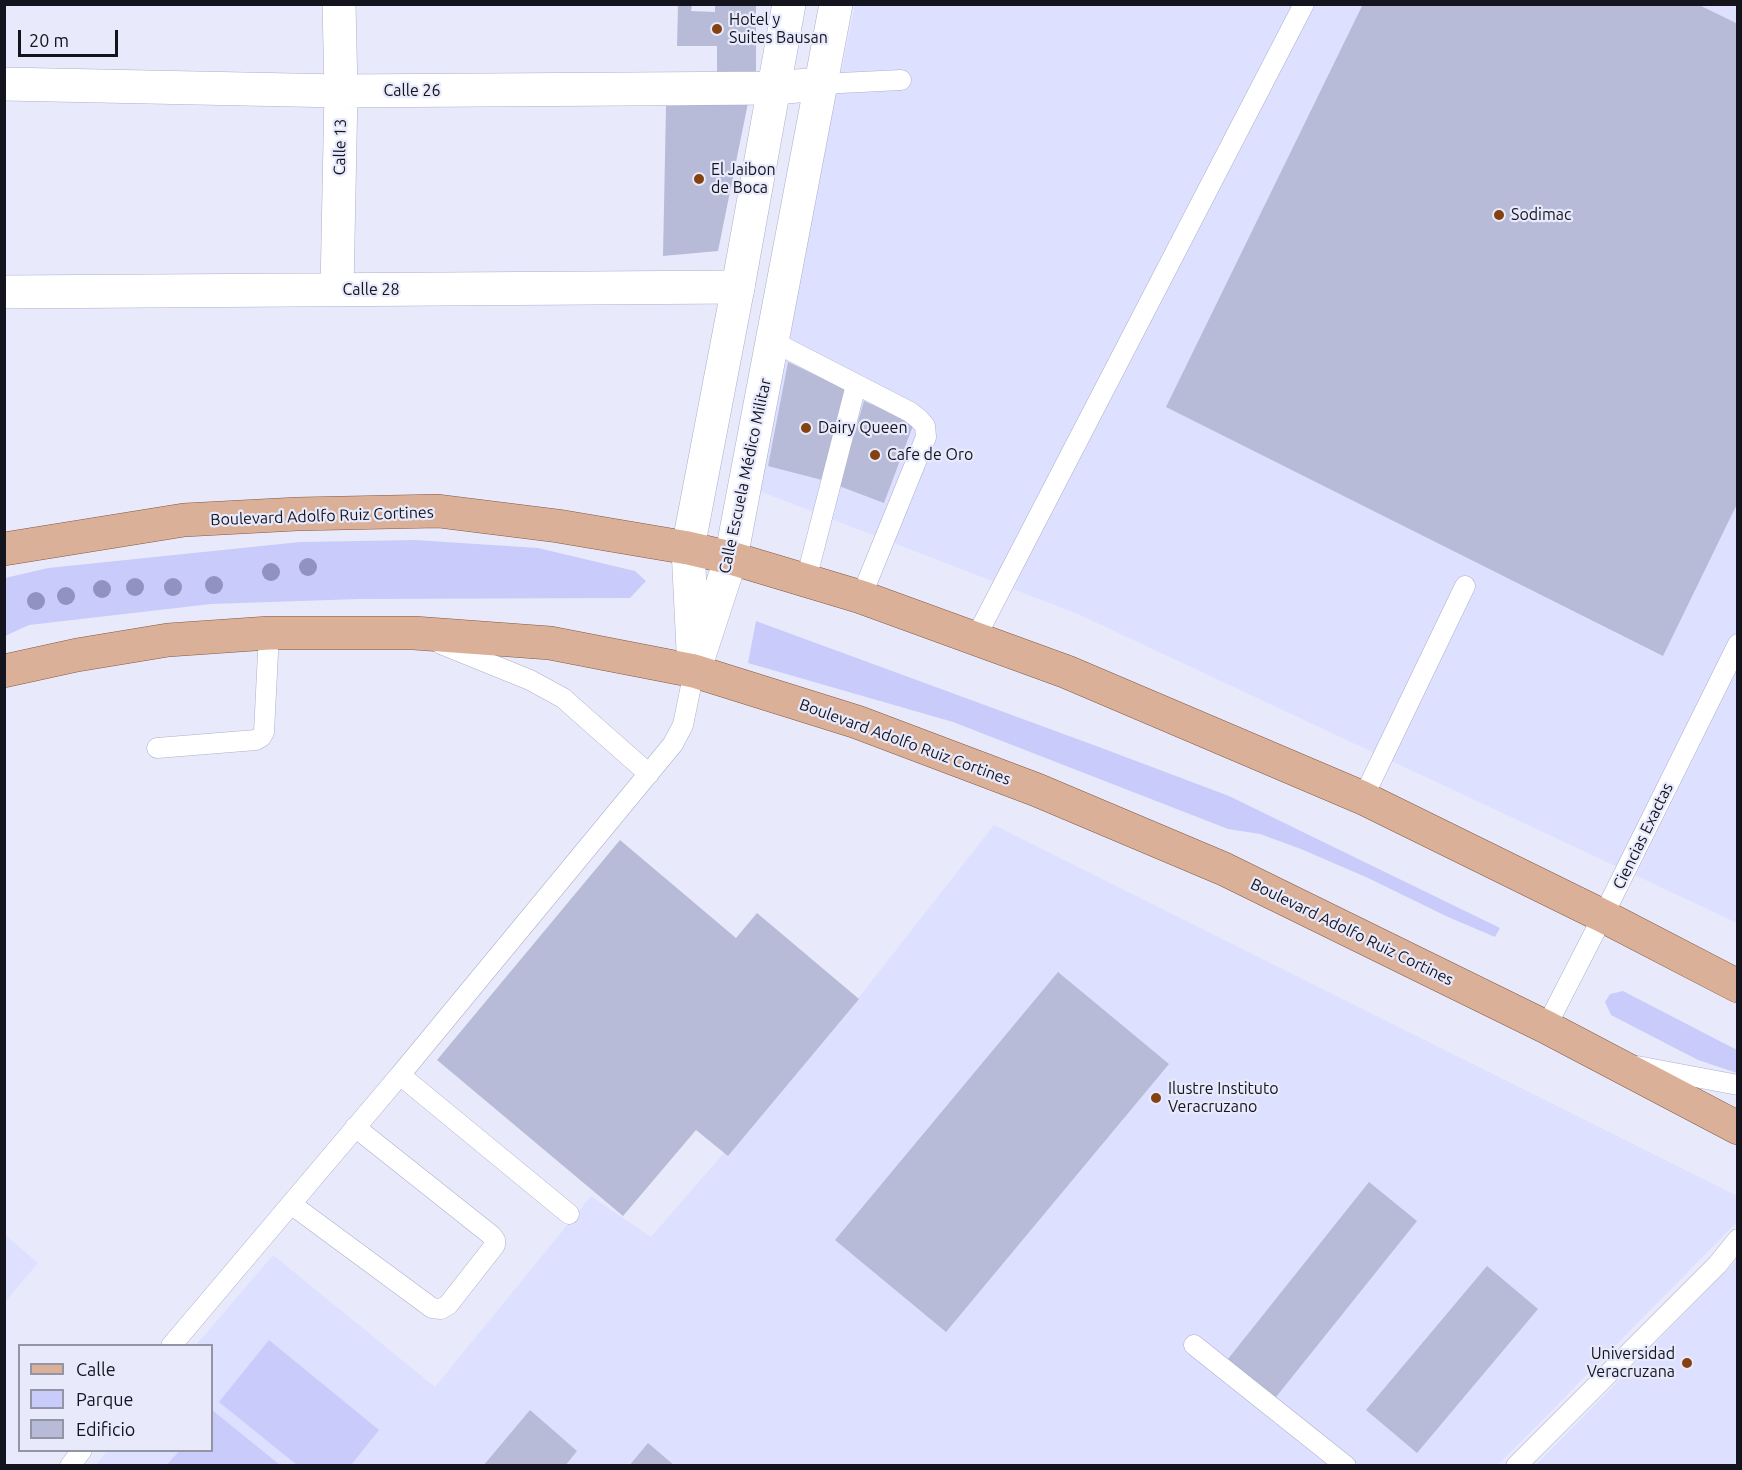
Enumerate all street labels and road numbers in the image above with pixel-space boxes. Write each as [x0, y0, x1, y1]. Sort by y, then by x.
street label: Calle 26 [384, 81, 440, 101]
street label: Calle 13 [330, 118, 350, 176]
street label: Calle 28 [343, 280, 399, 300]
street label: Calle Escuela Médico Militar [715, 377, 775, 575]
street label: Boulevard Adolfo Ruiz Cortines [210, 503, 434, 529]
street label: Boulevard Adolfo Ruiz Cortines [797, 695, 1013, 789]
street label: Ciencias Exactas [1609, 780, 1677, 892]
street label: Boulevard Adolfo Ruiz Cortines [1247, 874, 1457, 990]

